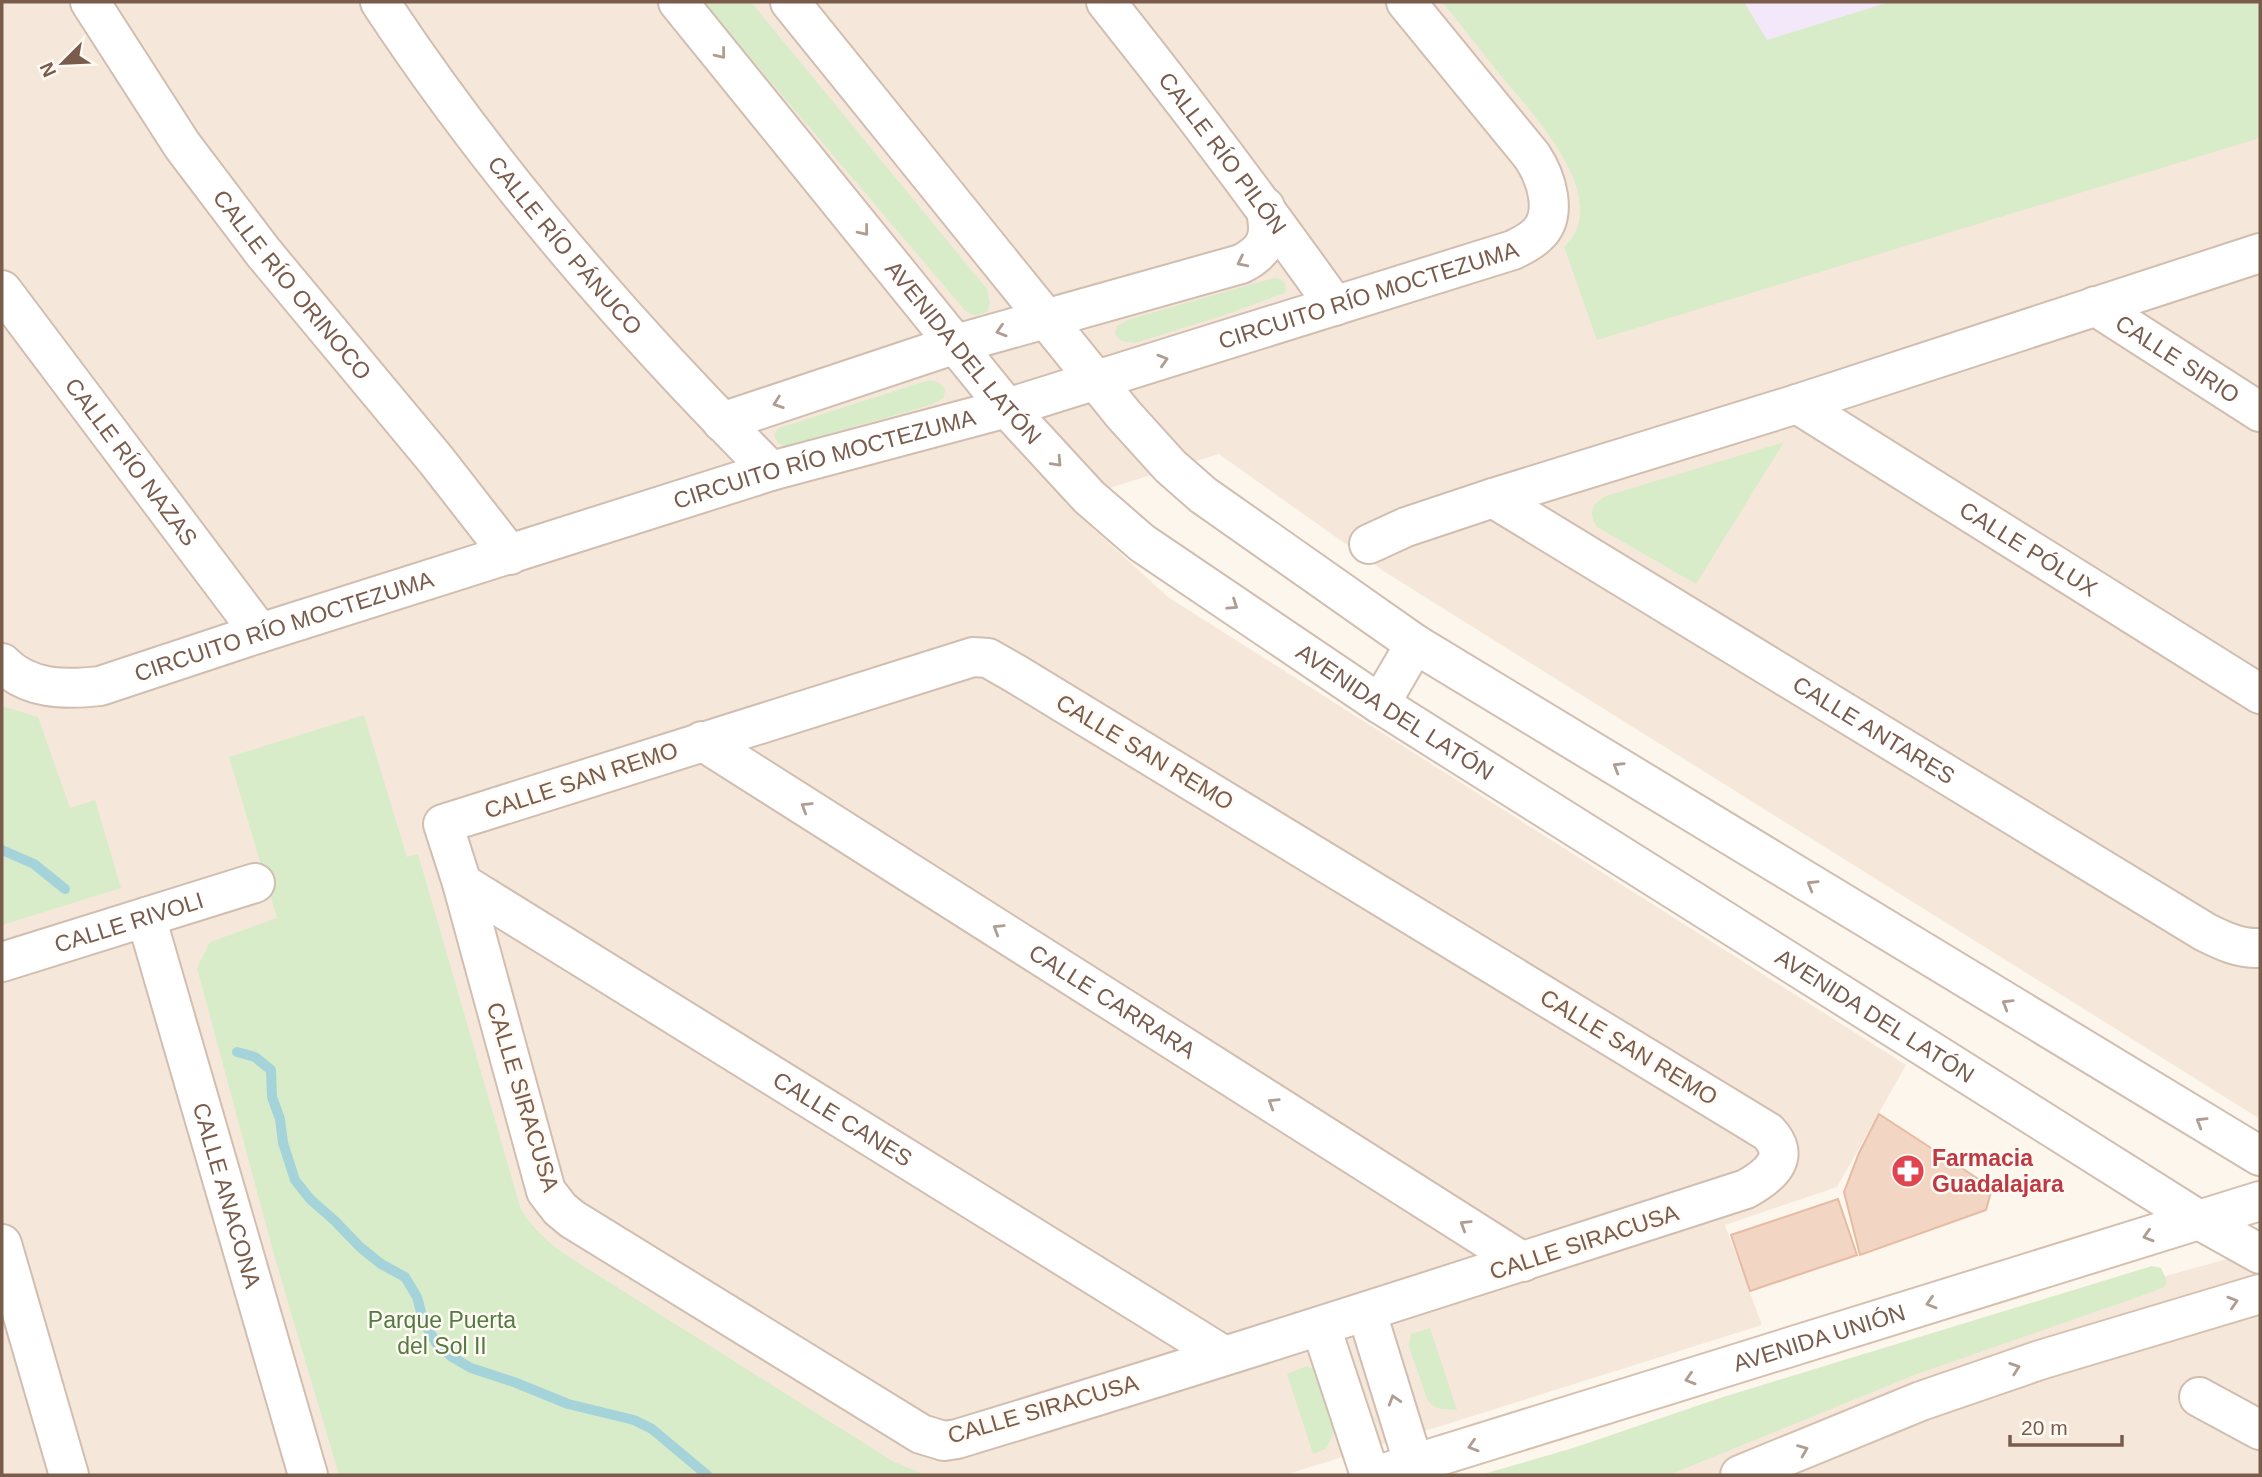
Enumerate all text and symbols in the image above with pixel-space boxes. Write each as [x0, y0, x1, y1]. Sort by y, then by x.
north arrow [28, 28, 98, 98]
one-way arrow [713, 46, 725, 59]
text: N [36, 59, 60, 80]
street label: CALLE RÍO PILÓN [1153, 67, 1292, 239]
street label: CALLE RÍO PÁNUCO [483, 151, 647, 340]
street label: CALLE RÍO ORINOCO [208, 185, 377, 385]
one-way arrow [856, 224, 869, 236]
street label: CIRCUITO RÍO MOCTEZUMA [1215, 236, 1522, 354]
one-way arrow [1237, 254, 1249, 268]
street label: AVENIDA DEL LATÓN [880, 256, 1047, 449]
street label: CALLE SIRIO [2111, 310, 2244, 408]
one-way arrow [995, 322, 1007, 337]
one-way arrow [1156, 354, 1168, 368]
street label: CALLE RÍO NAZAS [60, 373, 203, 551]
one-way arrow [772, 395, 785, 409]
street label: CIRCUITO RÍO MOCTEZUMA [670, 404, 979, 514]
one-way arrow [1049, 454, 1061, 467]
street label: CALLE PÓLUX [1955, 496, 2102, 602]
street label: CIRCUITO RÍO MOCTEZUMA [131, 566, 437, 687]
one-way arrow [1225, 597, 1238, 610]
street label: AVENIDA DEL LATÓN [1292, 638, 1498, 785]
street label: CALLE ANTARES [1788, 671, 1960, 789]
street label: CALLE SAN REMO [1052, 689, 1238, 815]
street label: CALLE SAN REMO [481, 736, 681, 824]
one-way arrow [1613, 763, 1626, 776]
one-way arrow [800, 803, 813, 816]
one-way arrow [1807, 881, 1820, 894]
street label: CALLE RIVOLI [51, 887, 207, 958]
one-way arrow [993, 925, 1006, 937]
street label: CALLE CARRARA [1024, 939, 1201, 1064]
street label: AVENIDA DEL LATÓN [1771, 944, 1979, 1088]
street label: CALLE SAN REMO [1536, 984, 1722, 1110]
street label: CALLE SIRACUSA [482, 999, 564, 1196]
one-way arrow [2001, 999, 2014, 1012]
street label: CALLE CANES [768, 1066, 917, 1172]
one-way arrow [1268, 1099, 1281, 1112]
street label: CALLE ANACONA [188, 1100, 266, 1292]
one-way arrow [2196, 1117, 2209, 1130]
place label: Farmacia Guadalajara [1932, 1145, 2064, 1197]
pharmacy icon: Farmacia Guadalajara [1889, 1152, 1927, 1190]
street label: CALLE SIRACUSA [1486, 1199, 1682, 1285]
one-way arrow [1460, 1221, 1473, 1233]
one-way arrow [2142, 1227, 2154, 1242]
one-way arrow [1925, 1295, 1937, 1310]
one-way arrow [2227, 1295, 2239, 1310]
street label: AVENIDA UNIÓN [1730, 1299, 1908, 1377]
park label: Parque Puerta del Sol II [368, 1307, 516, 1359]
one-way arrow [2009, 1362, 2021, 1376]
street label: CALLE SIRACUSA [945, 1369, 1142, 1449]
one-way arrow [1685, 1370, 1697, 1385]
one-way arrow [1388, 1394, 1403, 1406]
scale bar [2010, 1404, 2122, 1448]
text: 20 m [2021, 1416, 2068, 1439]
one-way arrow [1468, 1438, 1480, 1453]
one-way arrow [1797, 1445, 1809, 1459]

